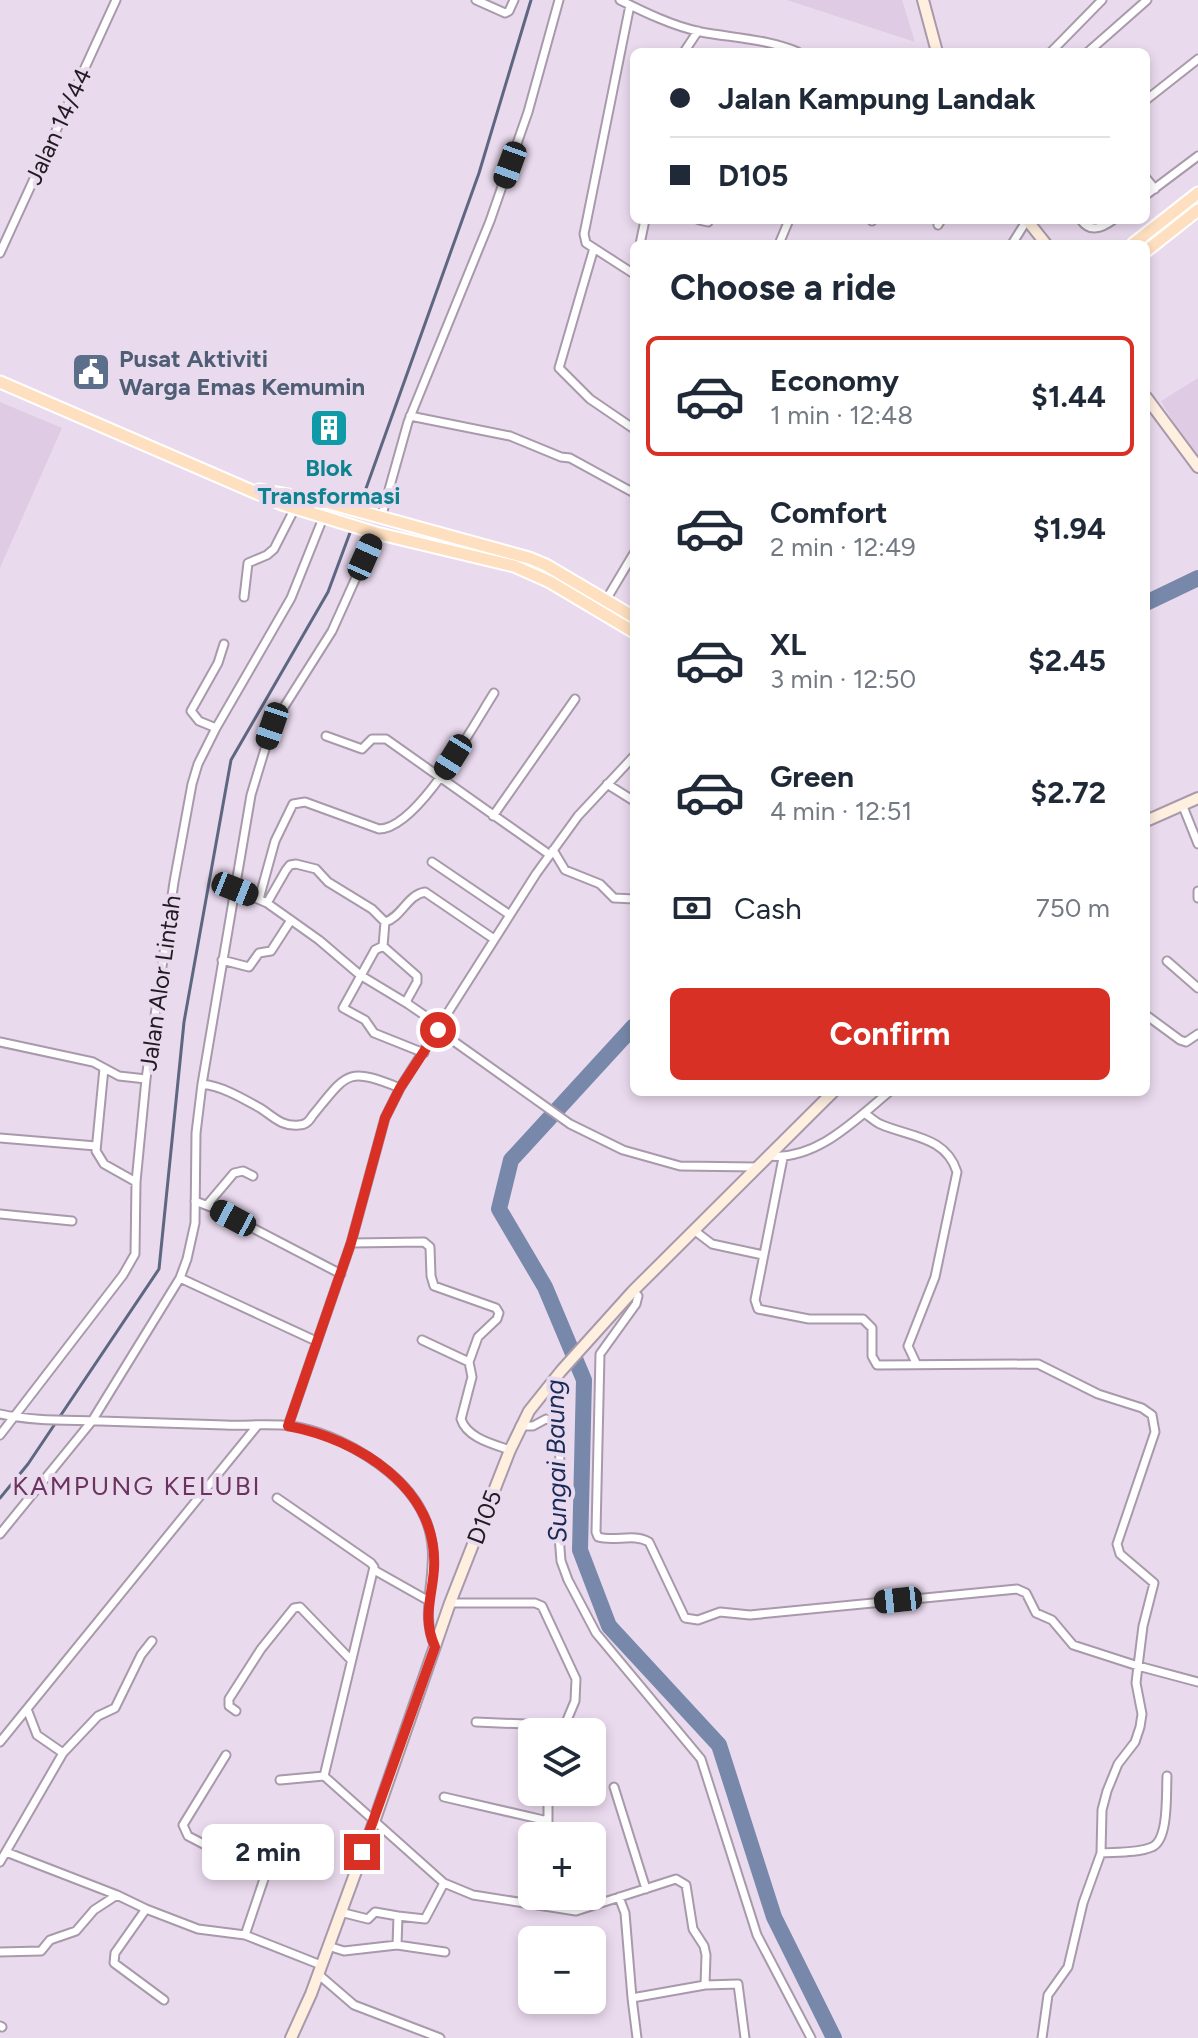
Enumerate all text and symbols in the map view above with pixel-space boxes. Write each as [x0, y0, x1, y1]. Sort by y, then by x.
street label: Jalan 14/44 [18, 63, 98, 189]
text: Jalan Kampung Landak [718, 80, 1036, 117]
car [491, 138, 529, 192]
text: D105 [718, 157, 789, 194]
text: Choose a ride [670, 266, 896, 309]
place label: Pusat Aktiviti Warga Emas Kemumin [119, 344, 365, 401]
public building icon: Pusat Aktiviti Warga Emas Kemumin [70, 351, 112, 393]
icon: car [674, 360, 746, 432]
text: Economy [770, 362, 899, 399]
text: $1.44 [1031, 378, 1106, 415]
text: 1 min · 12:48 [770, 399, 913, 431]
building icon: Blok Transformasi [308, 407, 350, 449]
place label: Blok Transformasi [257, 453, 401, 510]
icon: car [674, 492, 746, 564]
text: Comfort [770, 494, 888, 531]
text: $1.94 [1033, 510, 1106, 547]
car [344, 530, 386, 584]
text: 2 min · 12:49 [770, 531, 916, 563]
icon: car [674, 624, 746, 696]
text: XL [770, 626, 806, 663]
text: $2.45 [1028, 642, 1106, 679]
text: 3 min · 12:50 [770, 663, 916, 695]
car [253, 699, 291, 753]
car [430, 730, 476, 784]
icon: car [674, 756, 746, 828]
text: Green [770, 758, 854, 795]
text: $2.72 [1031, 774, 1106, 811]
text: 4 min · 12:51 [770, 795, 912, 827]
car [208, 869, 262, 909]
icon: cash [670, 886, 714, 930]
text: Cash [734, 890, 802, 927]
text: 750 m [1036, 892, 1110, 924]
street label: Jalan Alor Lintah [133, 893, 187, 1073]
button: Confirm [670, 988, 1110, 1080]
route start [420, 1012, 456, 1048]
car [206, 1196, 260, 1240]
water label: Sungai Baung [539, 1379, 573, 1543]
district label: KAMPUNG KELUBI [12, 1470, 262, 1502]
street label: D105 [460, 1486, 508, 1548]
car [873, 1586, 923, 1614]
map controls [518, 1718, 606, 2014]
button: layers [518, 1718, 606, 1806]
button: + [518, 1822, 606, 1910]
callout: 2 min [202, 1824, 334, 1880]
route end [344, 1834, 380, 1870]
text: 2 min [235, 1836, 301, 1868]
button: − [518, 1926, 606, 2014]

